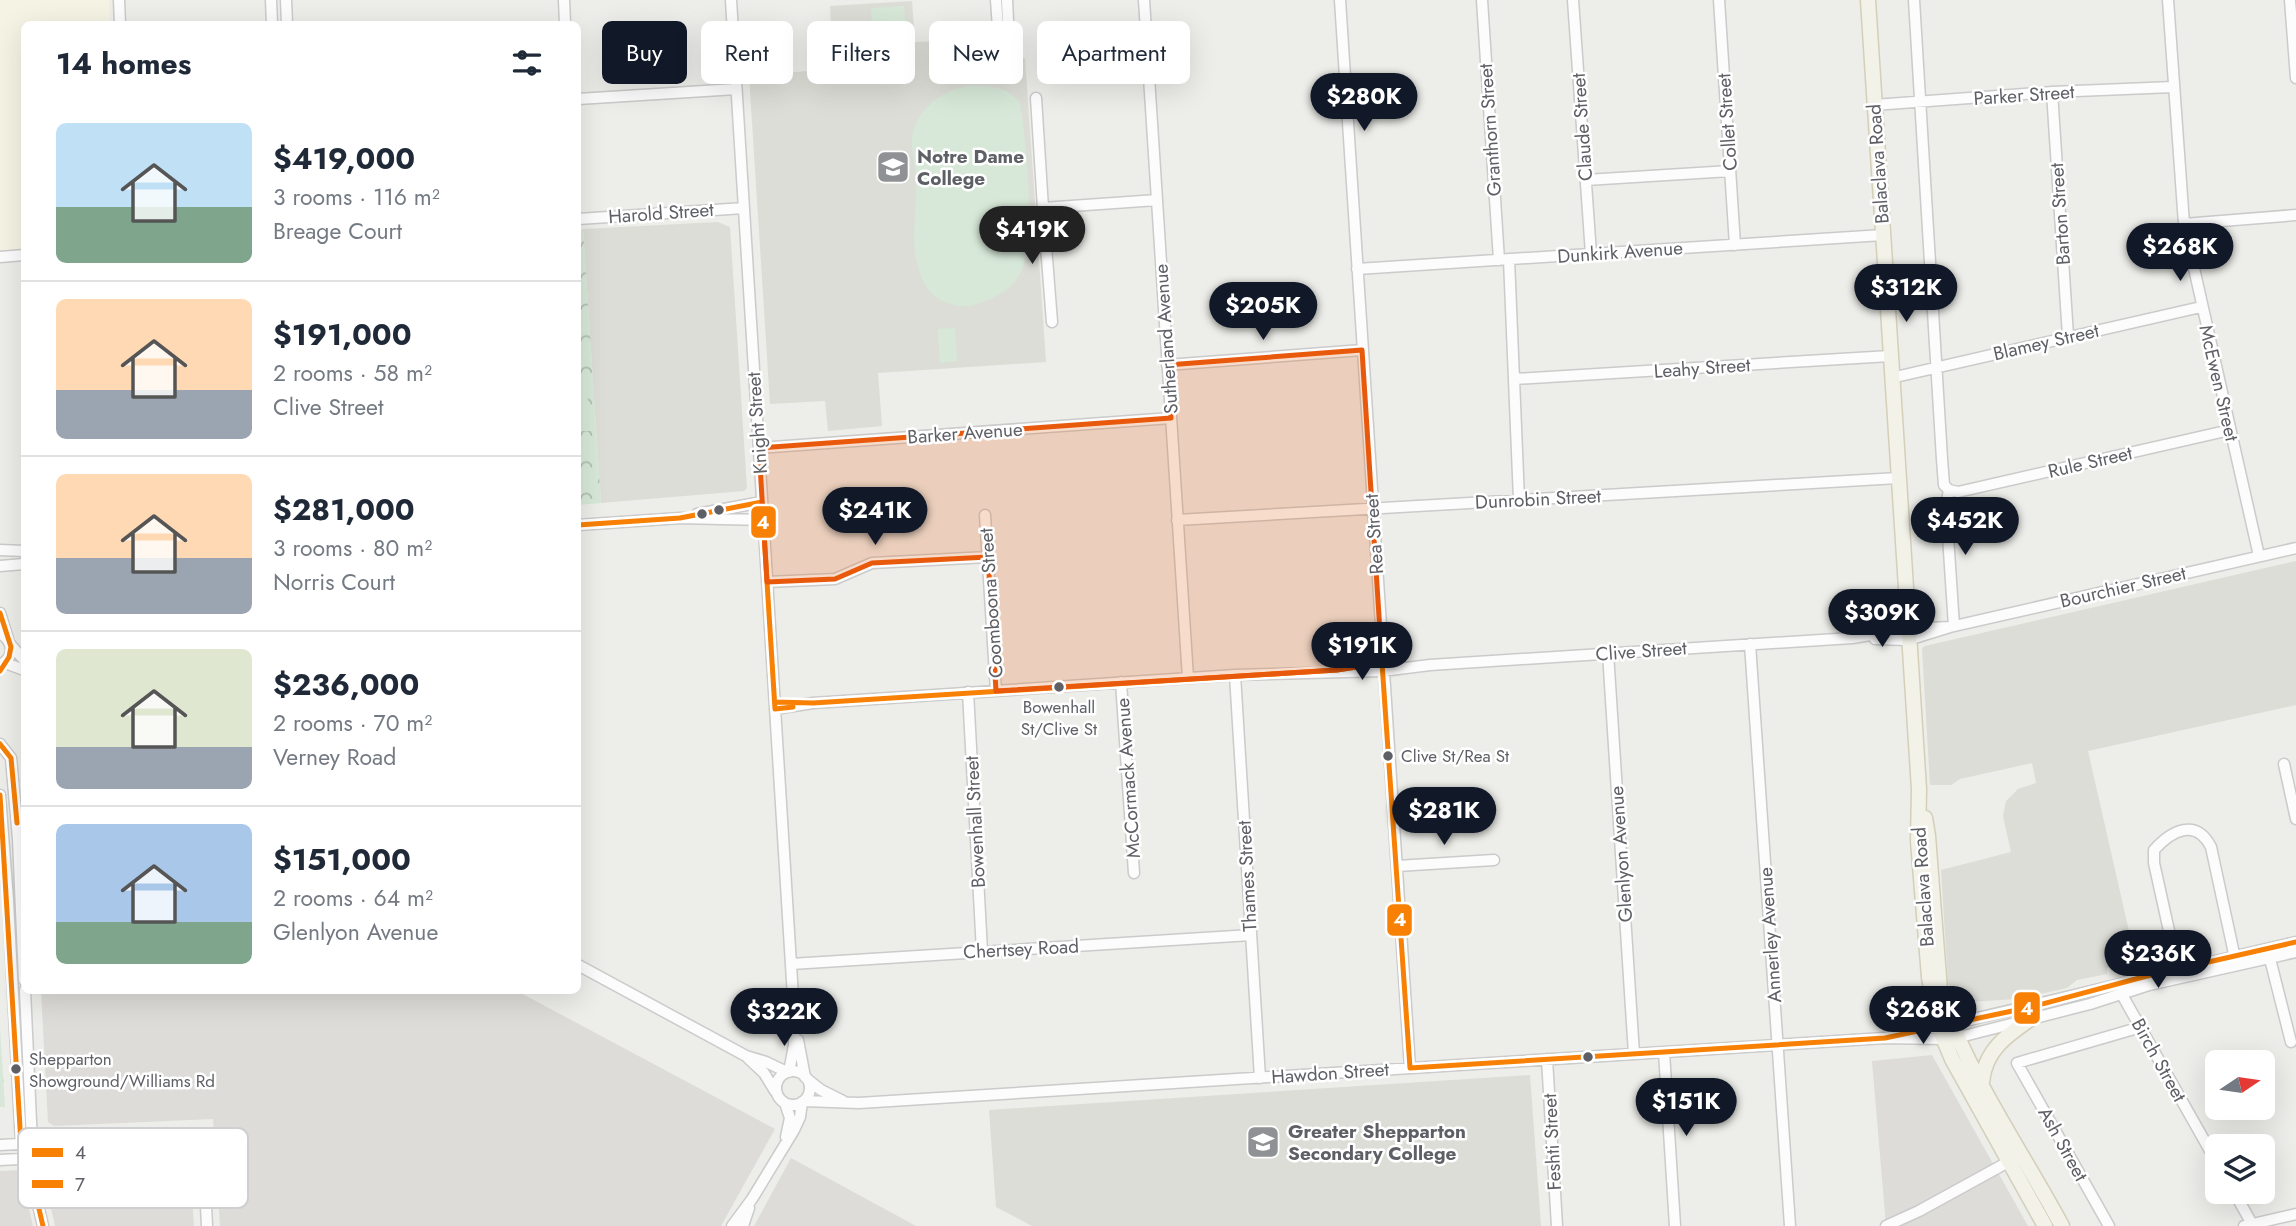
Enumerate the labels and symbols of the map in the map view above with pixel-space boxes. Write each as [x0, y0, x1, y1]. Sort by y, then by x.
street label: Granthorn Street [1472, 62, 1508, 197]
street label: Claude Street [1565, 72, 1599, 182]
street label: Collet Street [1710, 72, 1744, 172]
pin: $280K [1315, 74, 1413, 133]
street label: Parker Street [1973, 78, 2076, 112]
street label: Balaclava Road [1860, 103, 1896, 225]
place label: Notre Dame College [917, 143, 1024, 192]
school or university icon: Notre Dame College [874, 148, 912, 186]
street label: Barton Street [2043, 162, 2077, 266]
street label: Harold Street [607, 196, 715, 230]
pin: $419K [983, 206, 1081, 266]
pin: $268K [2131, 224, 2229, 283]
street label: Dunkirk Avenue [1556, 234, 1684, 270]
street label: Sutherland Avenue [1147, 263, 1185, 415]
pin: $312K [1857, 264, 1955, 324]
pin: $205K [1214, 282, 1312, 342]
street label: Blamey Street [1990, 317, 2102, 367]
street label: McEwen Street [2193, 322, 2246, 444]
street label: Leahy Street [1653, 351, 1752, 385]
street label: Knight Street [740, 371, 774, 475]
street label: Barker Avenue [906, 415, 1024, 450]
street label: Rule Street [2045, 439, 2135, 485]
street label: Dunrobin Street [1474, 482, 1602, 516]
pin: $241K [826, 488, 924, 547]
street label: Rea Street [1358, 492, 1390, 575]
pin: $452K [1916, 498, 2014, 557]
unlabelled marker [712, 503, 726, 517]
line badge: 4 [750, 505, 777, 539]
unlabelled marker [695, 507, 709, 521]
text: 4 [756, 509, 770, 536]
street label: Coomboona Street [972, 527, 1010, 679]
street label: Bourchier Street [2057, 559, 2189, 615]
pin: $309K [1833, 590, 1931, 649]
pin: $191K [1313, 622, 1411, 682]
street label: Clive Street [1595, 634, 1688, 668]
marker: Bowenhall St/Clive St [1052, 680, 1066, 694]
place label: Bowenhall St/Clive St [1021, 695, 1097, 741]
street label: McCormack Avenue [1109, 697, 1147, 859]
place label: Clive St/Rea St [1401, 744, 1509, 768]
marker: Clive St/Rea St [1381, 749, 1395, 763]
street label: Bowenhall Street [958, 755, 992, 889]
street label: Glenlyon Avenue [1603, 785, 1639, 923]
pin: $281K [1395, 788, 1493, 847]
street label: Thames Street [1231, 819, 1263, 932]
street label: Balaclava Road [1905, 826, 1941, 948]
street label: Annerley Avenue [1752, 866, 1788, 1004]
line badge: 4 [1386, 903, 1413, 937]
text: 4 [1393, 906, 1407, 933]
pin: $236K [2109, 930, 2207, 990]
street label: Chertsey Road [962, 932, 1080, 966]
pin: $268K [1874, 986, 1972, 1046]
pin: $322K [735, 988, 833, 1048]
line badge: 4 [2013, 991, 2041, 1025]
text: 4 [2020, 995, 2034, 1022]
street label: Birch Street [2125, 1013, 2193, 1107]
place label: Shepparton Showground/Williams Rd [29, 1047, 215, 1093]
unlabelled marker [1581, 1050, 1595, 1064]
north arrow [2205, 1050, 2275, 1120]
street label: Hawdon Street [1270, 1055, 1390, 1091]
marker: Shepparton Showground/Williams Rd [9, 1062, 23, 1076]
pin: $151K [1637, 1078, 1735, 1138]
street label: Feshti Street [1536, 1092, 1568, 1191]
street label: Ash Street [2032, 1102, 2095, 1186]
place label: Greater Shepparton Secondary College [1288, 1118, 1466, 1167]
school or university icon: Greater Shepparton Secondary College [1244, 1123, 1282, 1161]
legend [18, 1128, 248, 1208]
text: 4 [75, 1139, 86, 1166]
text: 7 [75, 1171, 85, 1198]

